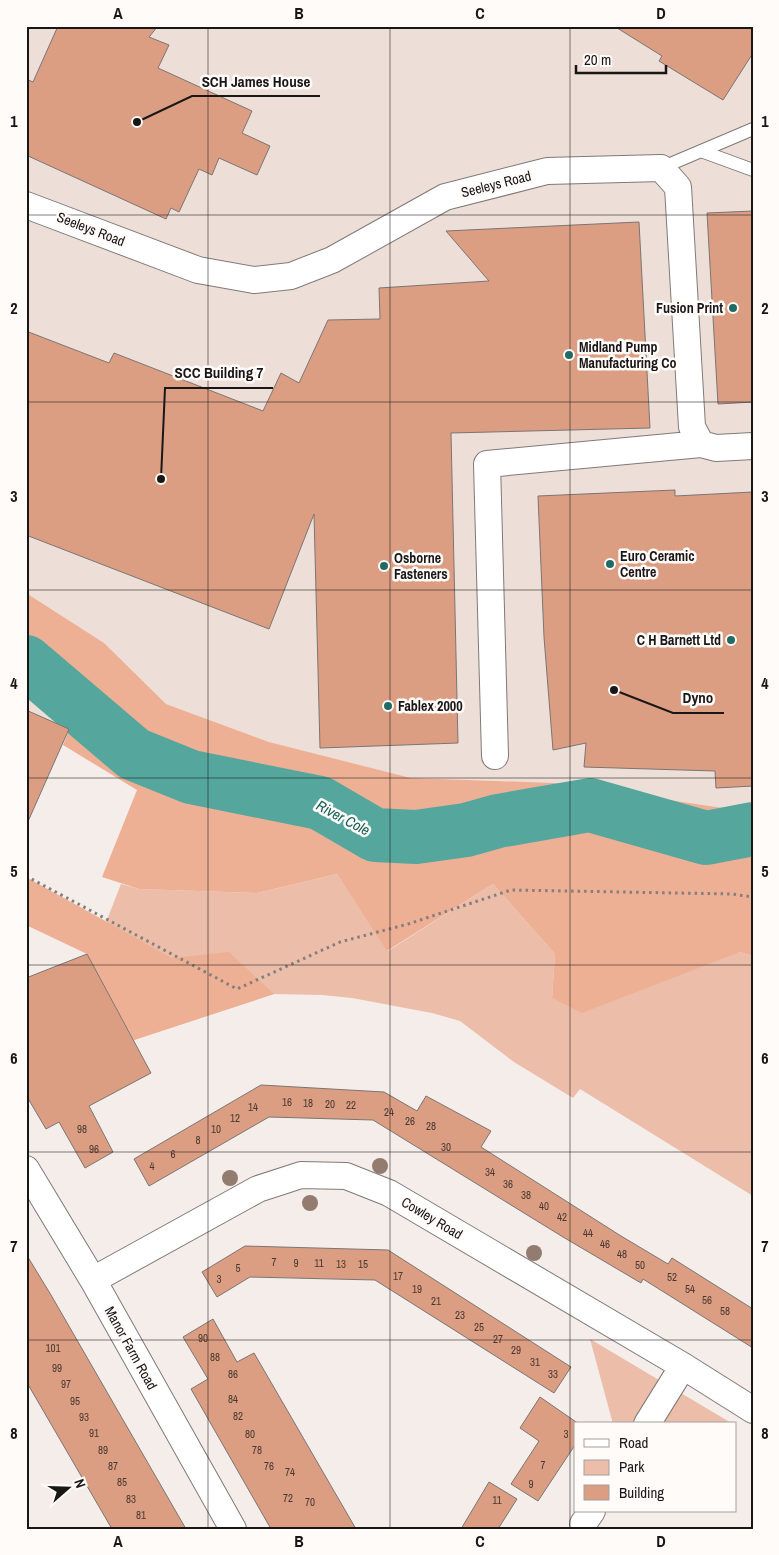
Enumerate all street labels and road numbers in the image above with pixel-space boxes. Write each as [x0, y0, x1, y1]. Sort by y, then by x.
street label: Seeleys Road [459, 167, 533, 201]
street label: Seeleys Road [54, 208, 128, 250]
street label: Cowley Road [398, 1193, 466, 1243]
street label: Manor Farm Road [101, 1303, 161, 1393]

